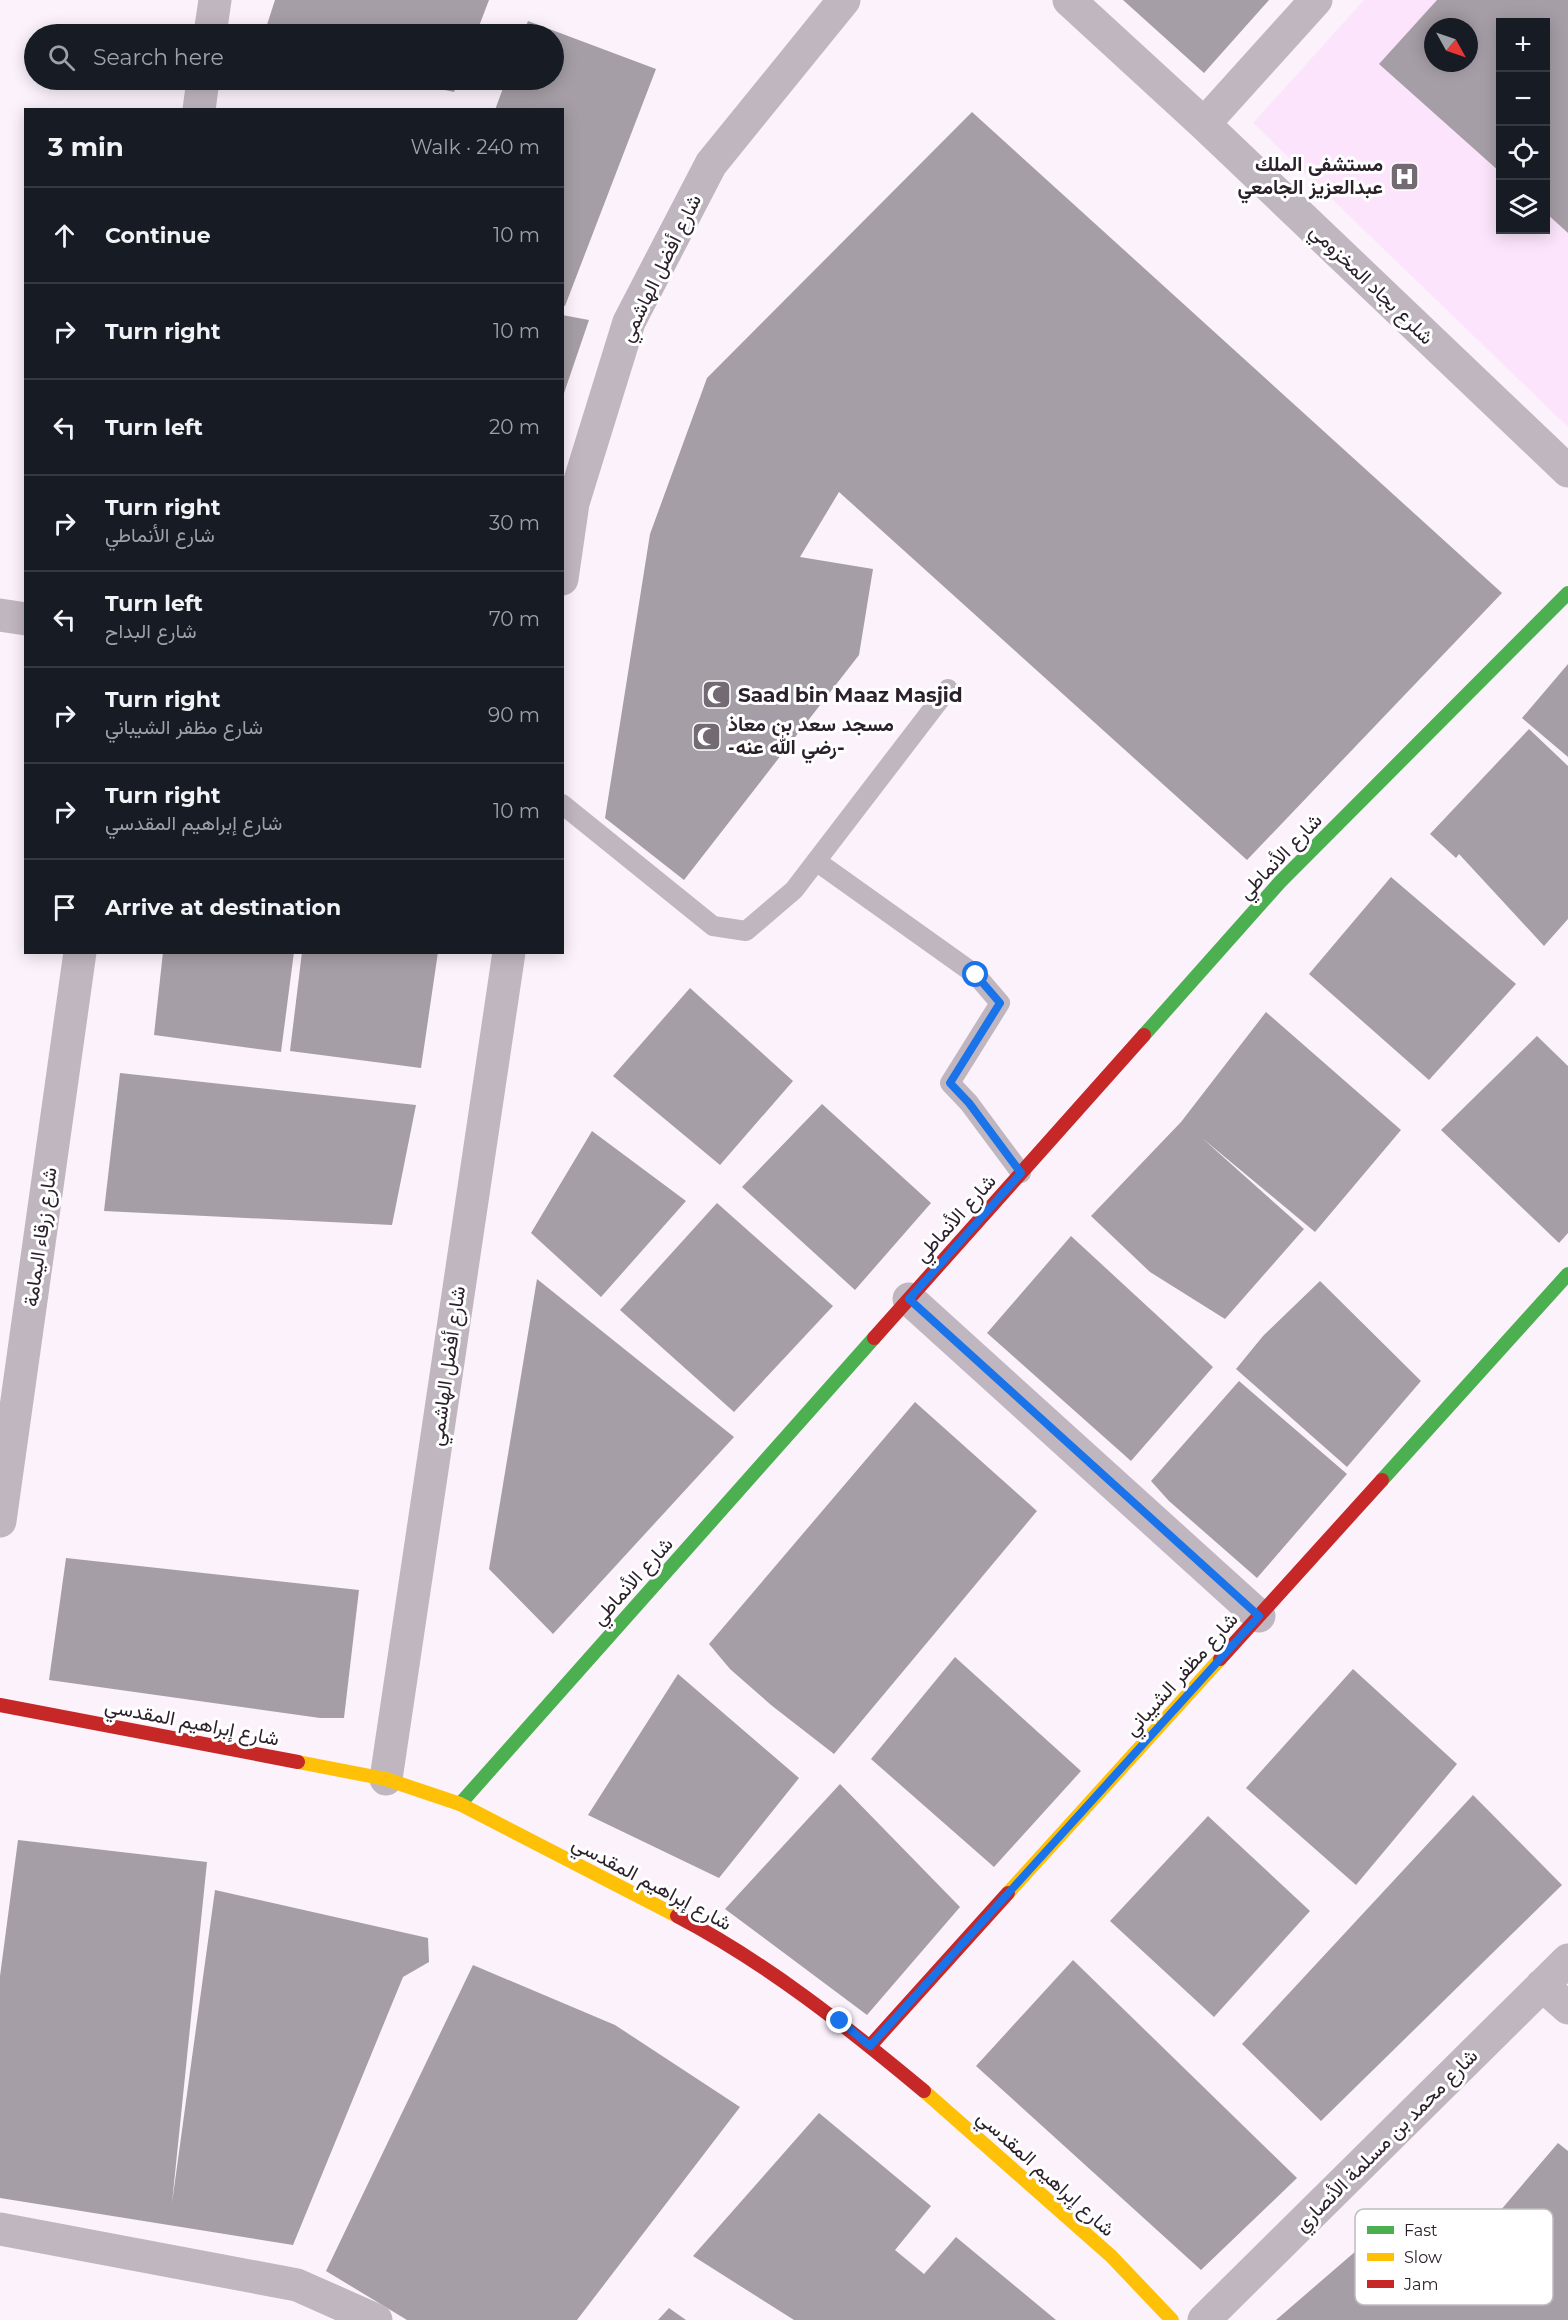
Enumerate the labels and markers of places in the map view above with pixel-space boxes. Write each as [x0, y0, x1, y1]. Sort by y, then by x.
place label: مستشفى الملك عبدالعزيز الجامعي [1238, 152, 1383, 204]
hospital icon: مستشفى الملك عبدالعزيز الجامعي [1388, 160, 1420, 192]
mosque icon: Saad bin Maaz Masjid [701, 679, 733, 711]
place label: Saad bin Maaz Masjid [738, 683, 963, 707]
place label: مسجد سعد بن معاذ -رضي الله عنه- [728, 712, 894, 764]
mosque icon: مسجد سعد بن معاذ -رضي الله عنه- [691, 720, 723, 752]

